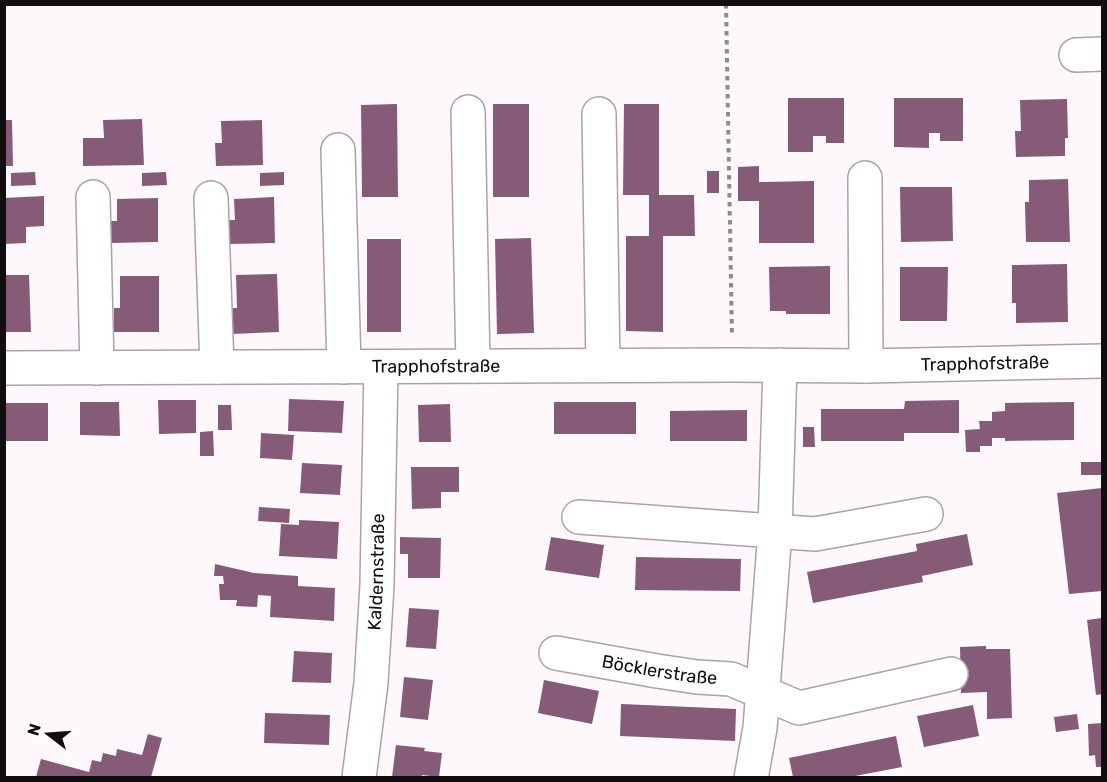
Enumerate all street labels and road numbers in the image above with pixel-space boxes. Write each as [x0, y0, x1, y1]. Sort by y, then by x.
street label: Trapphofstraße [920, 351, 1050, 376]
street label: Trapphofstraße [372, 355, 500, 377]
street label: Kaldernstraße [363, 513, 389, 631]
street label: Böcklerstraße [600, 650, 718, 689]

